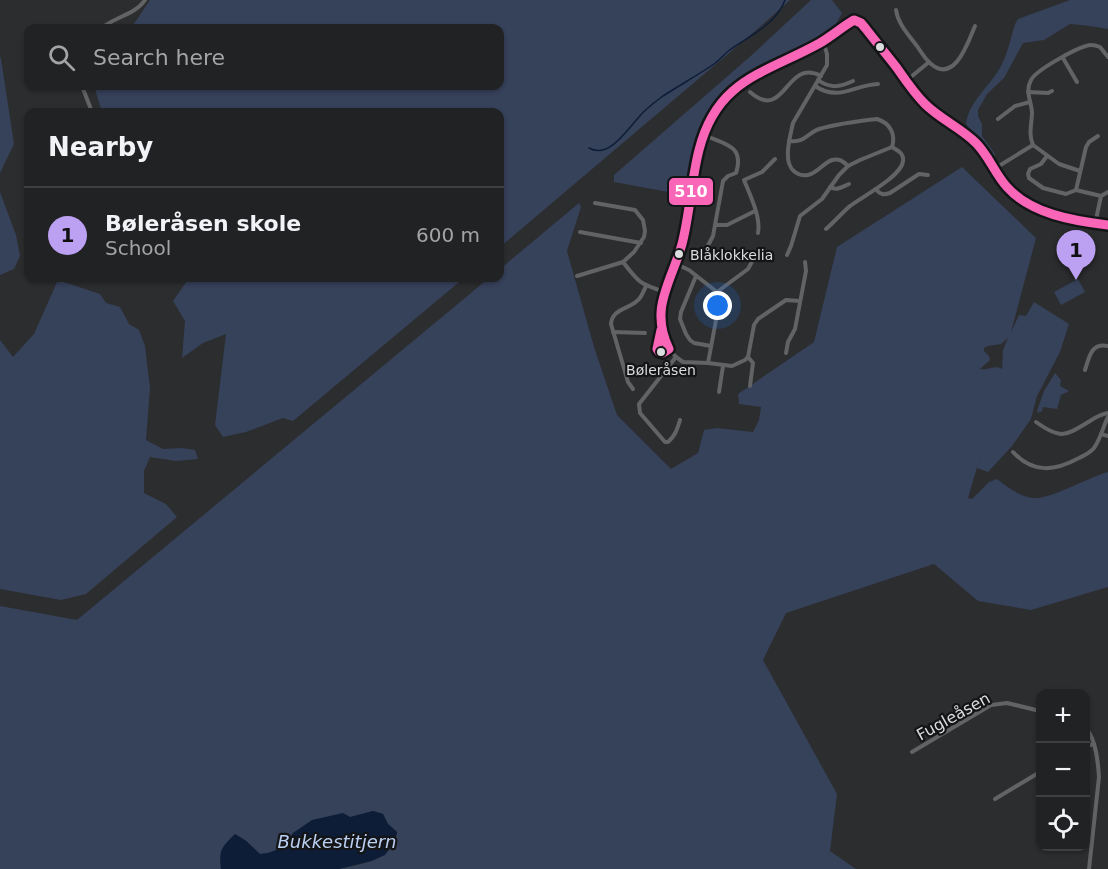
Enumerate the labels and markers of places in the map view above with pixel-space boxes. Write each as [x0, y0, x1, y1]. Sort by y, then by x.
unlabelled marker [874, 41, 886, 53]
pin: 1 [1056, 230, 1096, 280]
place label: Blåklokkelia [690, 247, 773, 263]
marker: Blåklokkelia [673, 248, 685, 260]
marker: Bøleråsen [655, 346, 667, 358]
place label: Bøleråsen [626, 362, 696, 378]

